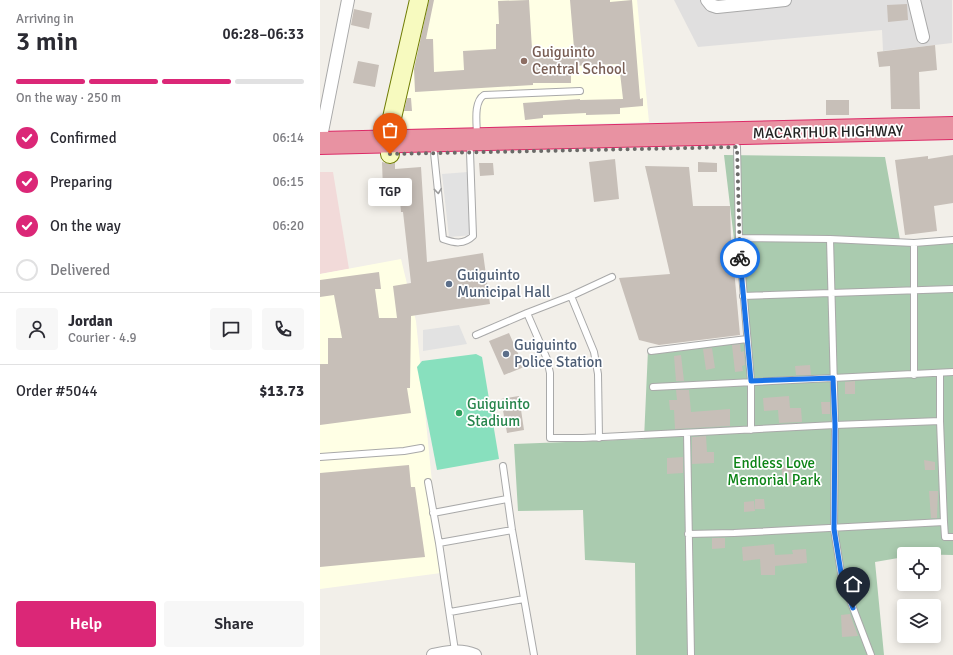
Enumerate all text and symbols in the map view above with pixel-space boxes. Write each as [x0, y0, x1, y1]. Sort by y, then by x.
text: Arriving in [16, 11, 74, 27]
text: 06:28–06:33 [223, 25, 304, 43]
text: 3 min [16, 26, 78, 58]
place label: Guiguinto Central School [532, 43, 626, 78]
marker: Guiguinto Central School [519, 56, 529, 66]
text: On the way · 250 m [16, 90, 121, 106]
pin [373, 113, 407, 154]
icon: bag [379, 119, 401, 141]
street label: MACARTHUR HIGHWAY [753, 122, 904, 142]
icon: check [16, 127, 38, 149]
text: Confirmed [50, 129, 117, 147]
text: 06:14 [272, 130, 304, 146]
icon: check [16, 171, 38, 193]
text: Preparing [50, 173, 113, 191]
text: 06:15 [272, 174, 304, 190]
callout: TGP [368, 178, 412, 206]
text: TGP [379, 184, 401, 200]
one-way arrow [433, 188, 442, 194]
icon: check [16, 215, 38, 237]
text: On the way [50, 217, 121, 235]
text: 06:20 [272, 218, 304, 234]
courier [720, 238, 760, 278]
icon: bike [729, 247, 751, 269]
text: Delivered [50, 261, 110, 279]
place label: Guiguinto Municipal Hall [457, 266, 550, 301]
marker: Guiguinto Municipal Hall [444, 279, 454, 289]
button: person [16, 308, 58, 350]
button: chat [210, 308, 252, 350]
button: phone [262, 308, 304, 350]
text: Jordan [68, 312, 113, 330]
text: Courier · 4.9 [68, 330, 137, 346]
place label: Guiguinto Police Station [514, 336, 603, 371]
marker: Guiguinto Police Station [501, 349, 511, 359]
text: Order #5044 [16, 382, 98, 400]
text: $13.73 [259, 382, 304, 400]
place label: Guiguinto Stadium [467, 395, 530, 430]
marker: Guiguinto Stadium [454, 408, 464, 418]
park label: Endless Love Memorial Park [727, 454, 821, 489]
map controls [897, 547, 941, 643]
button: locate [897, 547, 941, 591]
pin [836, 567, 870, 608]
icon: home [842, 573, 864, 595]
button: layers [897, 599, 941, 643]
button: Help [16, 601, 156, 647]
button: Share [164, 601, 304, 647]

